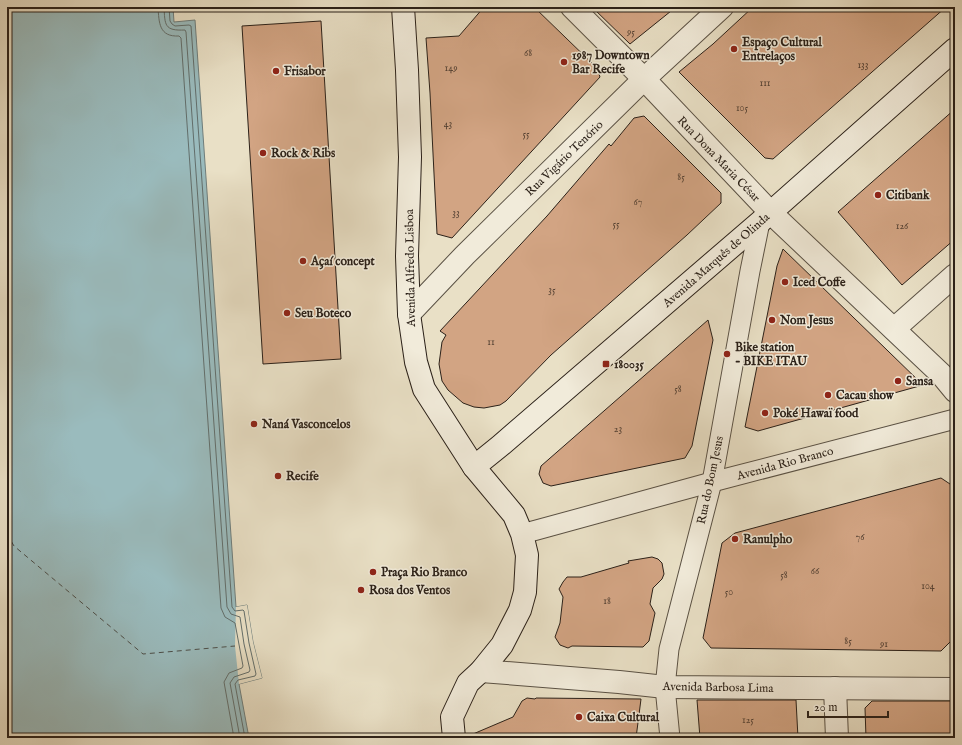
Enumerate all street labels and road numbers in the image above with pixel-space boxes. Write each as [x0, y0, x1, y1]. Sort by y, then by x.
street label: Rua Dona Maria César [674, 113, 764, 206]
street label: Rua Vigário Tenório [522, 117, 607, 199]
street label: Avenida Alfredo Lisboa [402, 208, 419, 328]
street label: Avenida Marquês de Olinda [659, 209, 774, 312]
street label: Rua do Bom Jesus [694, 435, 728, 526]
street label: Avenida Rio Branco [734, 443, 836, 484]
street label: Avenida Barbosa Lima [661, 679, 774, 696]

